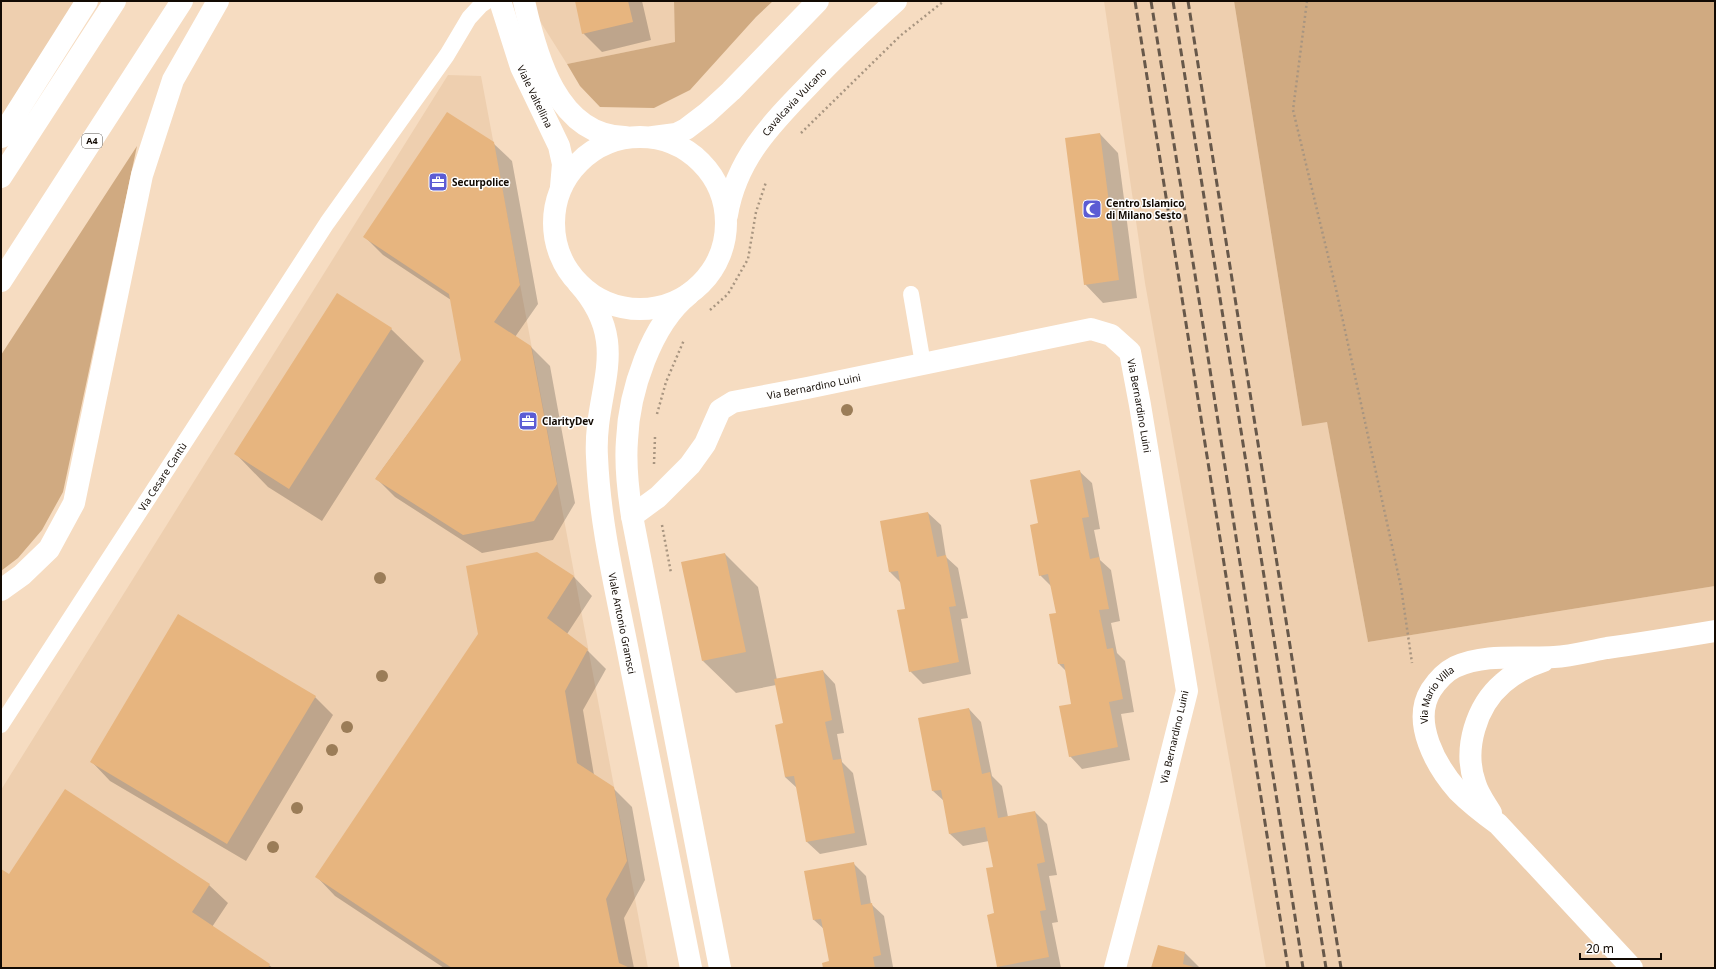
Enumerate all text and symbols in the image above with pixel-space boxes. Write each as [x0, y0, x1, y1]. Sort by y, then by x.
street label: Viale Valtellina [514, 63, 556, 130]
street label: Cavalcavia Vulcano [759, 64, 829, 139]
road number: A4 [82, 134, 102, 148]
office icon: Securpolice [427, 171, 449, 193]
place label: Securpolice [452, 175, 509, 189]
place label: Centro Islamico di Milano Sesto [1106, 196, 1184, 222]
mosque icon: Centro Islamico di Milano Sesto [1081, 198, 1103, 220]
street label: Via Bernardino Luini [1124, 357, 1155, 454]
street label: Via Bernardino Luini [766, 370, 862, 402]
office icon: ClarityDev [517, 410, 539, 432]
place label: ClarityDev [542, 414, 594, 428]
street label: Via Cesare Cantù [135, 440, 190, 514]
street label: Viale Antonio Gramsci [605, 571, 639, 675]
street label: Via Mario Villa [1417, 662, 1457, 724]
street label: Via Bernardino Luini [1156, 689, 1192, 785]
scale bar [1580, 935, 1661, 961]
text: 20 m [1586, 940, 1614, 957]

